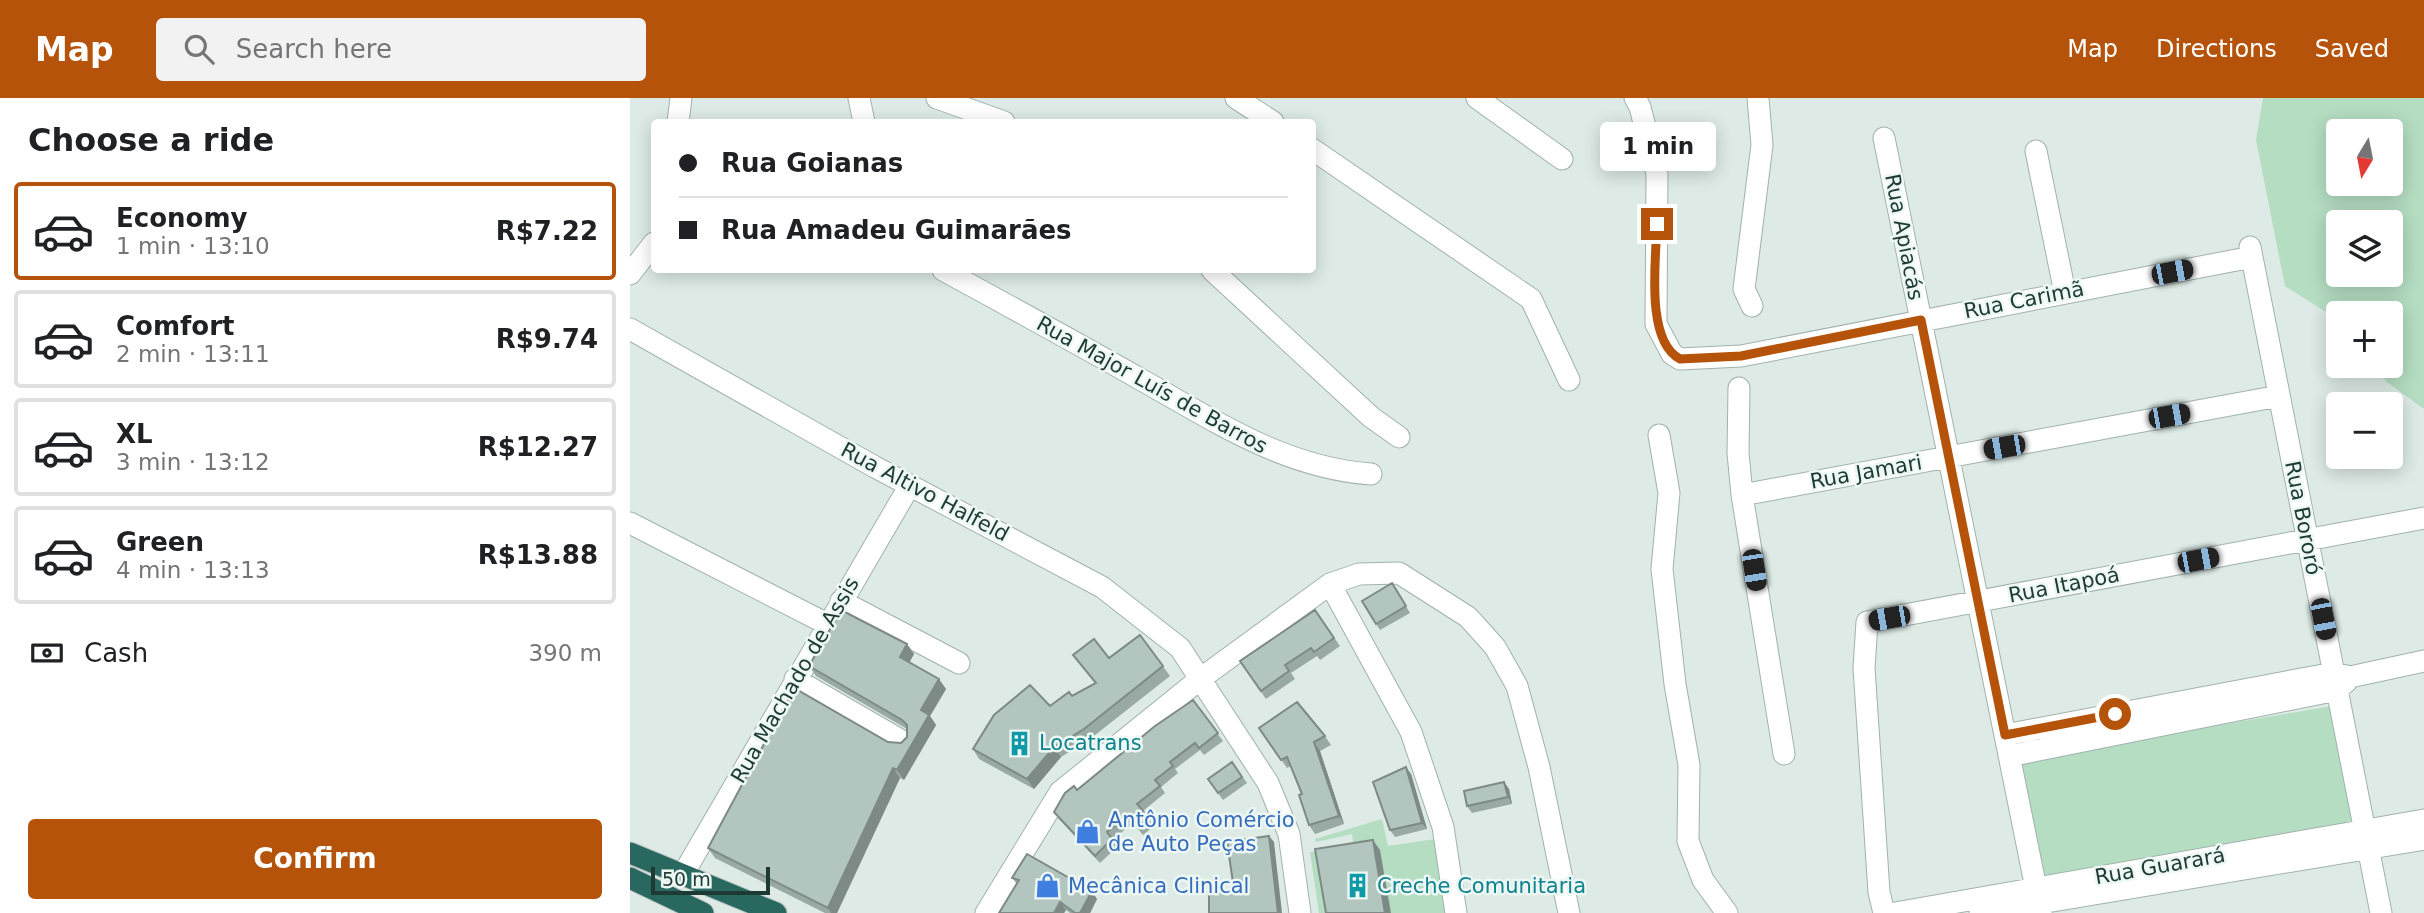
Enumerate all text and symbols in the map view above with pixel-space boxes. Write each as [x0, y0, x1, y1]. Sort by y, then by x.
search box [156, 18, 646, 81]
text: Map [35, 30, 114, 69]
icon: search [180, 30, 218, 68]
text: Search here [236, 34, 392, 64]
text: Map [2067, 35, 2118, 63]
text: Directions [2156, 35, 2277, 63]
text: Saved [2315, 35, 2389, 63]
north arrow [2326, 119, 2403, 196]
map controls [2326, 119, 2403, 469]
text: Choose a ride [28, 121, 274, 159]
callout: 1 min [1599, 122, 1715, 172]
text: 1 min [1622, 133, 1694, 159]
text: Rua Goianas [721, 148, 903, 178]
street label: Rua Apiacás [1880, 172, 1928, 302]
icon: car [32, 200, 95, 263]
text: Economy [116, 203, 247, 233]
route end [1641, 208, 1673, 240]
button: layers [2326, 210, 2403, 287]
text: Rua Amadeu Guimarães [721, 215, 1072, 245]
text: R$7.22 [496, 216, 598, 246]
text: 1 min · 13:10 [116, 233, 270, 259]
car [2150, 258, 2195, 286]
street label: Rua Carimã [1962, 277, 2086, 323]
button: + [2326, 301, 2403, 378]
icon: car [32, 308, 95, 371]
text: Comfort [116, 311, 234, 341]
street label: Rua Major Luís de Barros [1032, 311, 1272, 459]
text: R$9.74 [496, 324, 598, 354]
text: 2 min · 13:11 [116, 341, 270, 367]
button: − [2326, 392, 2403, 469]
car [2147, 402, 2192, 430]
icon: car [32, 416, 95, 479]
text: XL [116, 419, 153, 449]
text: R$12.27 [478, 432, 598, 462]
car [1982, 433, 2027, 461]
street label: Rua Altivo Halfeld [837, 438, 1013, 546]
text: 3 min · 13:12 [116, 449, 270, 475]
street label: Rua Jamari [1808, 450, 1924, 494]
street label: Rua Bororó [2280, 459, 2326, 577]
icon: car [32, 524, 95, 587]
text: Green [116, 527, 204, 557]
text: R$13.88 [478, 540, 598, 570]
car [2176, 546, 2221, 574]
car [1741, 548, 1768, 592]
text: 4 min · 13:13 [116, 557, 270, 583]
street label: Rua Itapoá [2006, 562, 2122, 608]
street label: Rua Machado de Assis [726, 573, 864, 787]
car [2309, 596, 2338, 642]
car [1867, 604, 1912, 632]
icon: cash [28, 634, 66, 672]
text: Cash [84, 638, 148, 668]
text: 390 m [528, 640, 602, 666]
route start [2099, 698, 2131, 730]
building icon: Locatrans [1005, 729, 1033, 757]
place label: Locatrans [1039, 731, 1142, 755]
place label: Antônio Comércio de Auto Peças [1108, 808, 1295, 856]
shop icon: Antônio Comércio de Auto Peças [1074, 818, 1102, 846]
button: Confirm [28, 819, 602, 899]
street label: Rua Guarará [2093, 843, 2227, 889]
scale bar [651, 864, 770, 896]
text: 50 m [662, 868, 711, 890]
shop icon: Mecânica Clinical [1034, 872, 1062, 900]
building icon: Creche Comunitaria [1343, 872, 1371, 900]
place label: Mecânica Clinical [1068, 874, 1249, 898]
place label: Creche Comunitaria [1377, 874, 1586, 898]

